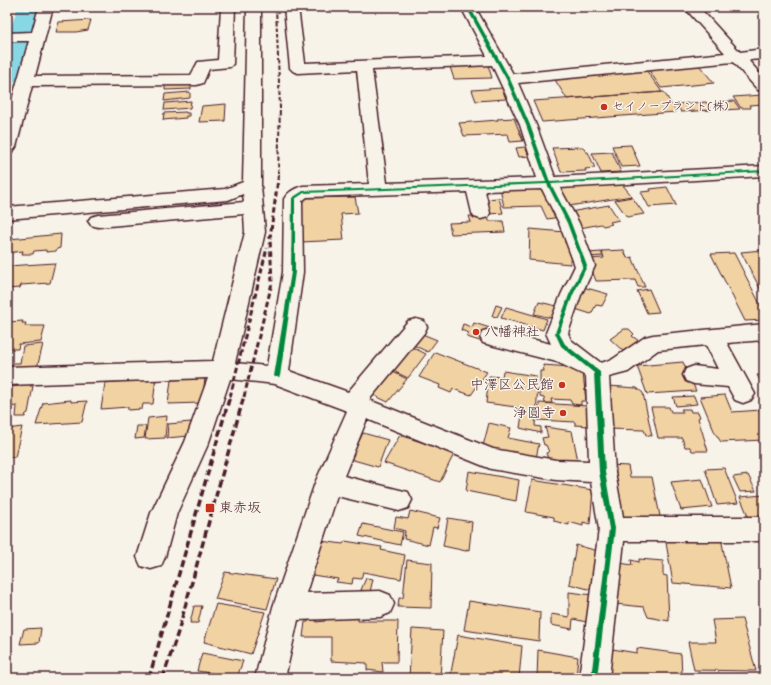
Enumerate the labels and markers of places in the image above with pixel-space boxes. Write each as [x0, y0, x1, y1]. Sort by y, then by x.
place label: セイノープラント(株) [612, 98, 729, 116]
marker: セイノープラント(株) [599, 102, 609, 112]
place label: 八幡神社 [484, 322, 540, 343]
marker: 八幡神社 [471, 327, 481, 337]
place label: 中澤区公民館 [470, 375, 554, 396]
marker: 中澤区公民館 [557, 380, 567, 390]
place label: 浄圓寺 [513, 403, 555, 424]
marker: 浄圓寺 [558, 408, 568, 418]
place label: 東赤坂 [219, 498, 261, 519]
marker: 東赤坂 [204, 502, 216, 514]

